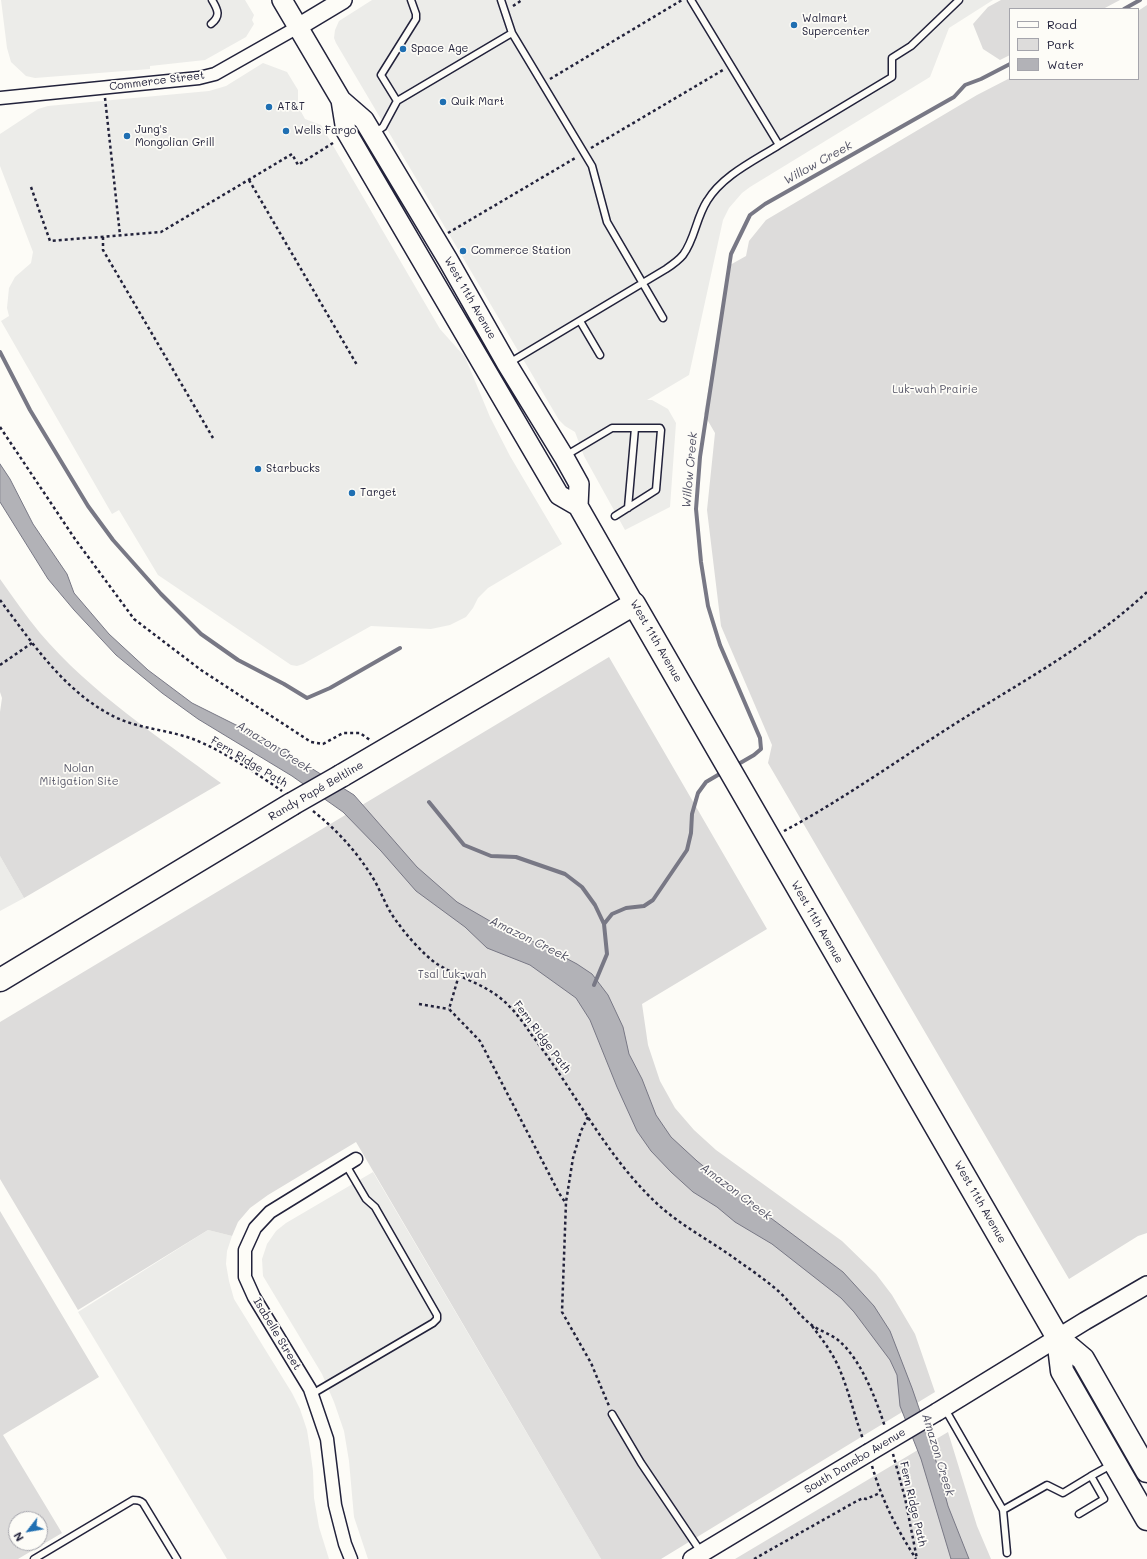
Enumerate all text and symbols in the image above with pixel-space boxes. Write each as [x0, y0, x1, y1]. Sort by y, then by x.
legend [1009, 8, 1139, 80]
place label: Walmart Supercenter [802, 12, 870, 38]
text: Road [1047, 16, 1077, 32]
marker: Walmart Supercenter [789, 20, 799, 30]
text: Park [1047, 36, 1074, 52]
place label: Space Age [411, 42, 468, 56]
marker: Space Age [398, 44, 408, 54]
text: Water [1047, 56, 1084, 72]
street label: Commerce Street [109, 69, 205, 93]
place label: Quik Mart [451, 95, 504, 109]
marker: Quik Mart [438, 97, 448, 107]
place label: AT&T [277, 100, 305, 114]
marker: AT&T [264, 102, 274, 112]
place label: Jung's Mongolian Grill [135, 123, 214, 149]
place label: Wells Fargo [294, 124, 356, 138]
marker: Wells Fargo [281, 126, 291, 136]
marker: Jung's Mongolian Grill [122, 131, 132, 141]
water label: Willow Creek [781, 138, 855, 188]
place label: Commerce Station [471, 244, 571, 258]
marker: Commerce Station [458, 246, 468, 256]
street label: West 11th Avenue [441, 255, 499, 341]
park label: Luk-wah Prairie [892, 383, 978, 397]
water label: Willow Creek [680, 431, 700, 509]
place label: Starbucks [266, 462, 320, 476]
marker: Starbucks [253, 464, 263, 474]
place label: Target [360, 486, 397, 500]
marker: Target [347, 488, 357, 498]
street label: West 11th Avenue [627, 598, 685, 684]
water label: Amazon Creek [234, 718, 314, 776]
street label: Fern Ridge Path [208, 734, 290, 790]
street label: Randy Papé Beltline [266, 758, 366, 824]
park label: Nolan Mitigation Site [39, 762, 119, 788]
street label: West 11th Avenue [788, 879, 846, 965]
water label: Amazon Creek [487, 914, 571, 964]
park label: Tsal Luk-wah [418, 968, 486, 982]
street label: Fern Ridge Path [511, 998, 573, 1076]
street label: West 11th Avenue [951, 1159, 1009, 1245]
water label: Amazon Creek [698, 1161, 774, 1223]
street label: Isabelle Street [250, 1296, 304, 1372]
water label: Amazon Creek [919, 1412, 957, 1498]
street label: South Danebo Avenue [802, 1426, 908, 1496]
street label: Fern Ridge Path [897, 1460, 929, 1548]
north arrow [8, 1511, 48, 1551]
text: N [10, 1529, 27, 1544]

